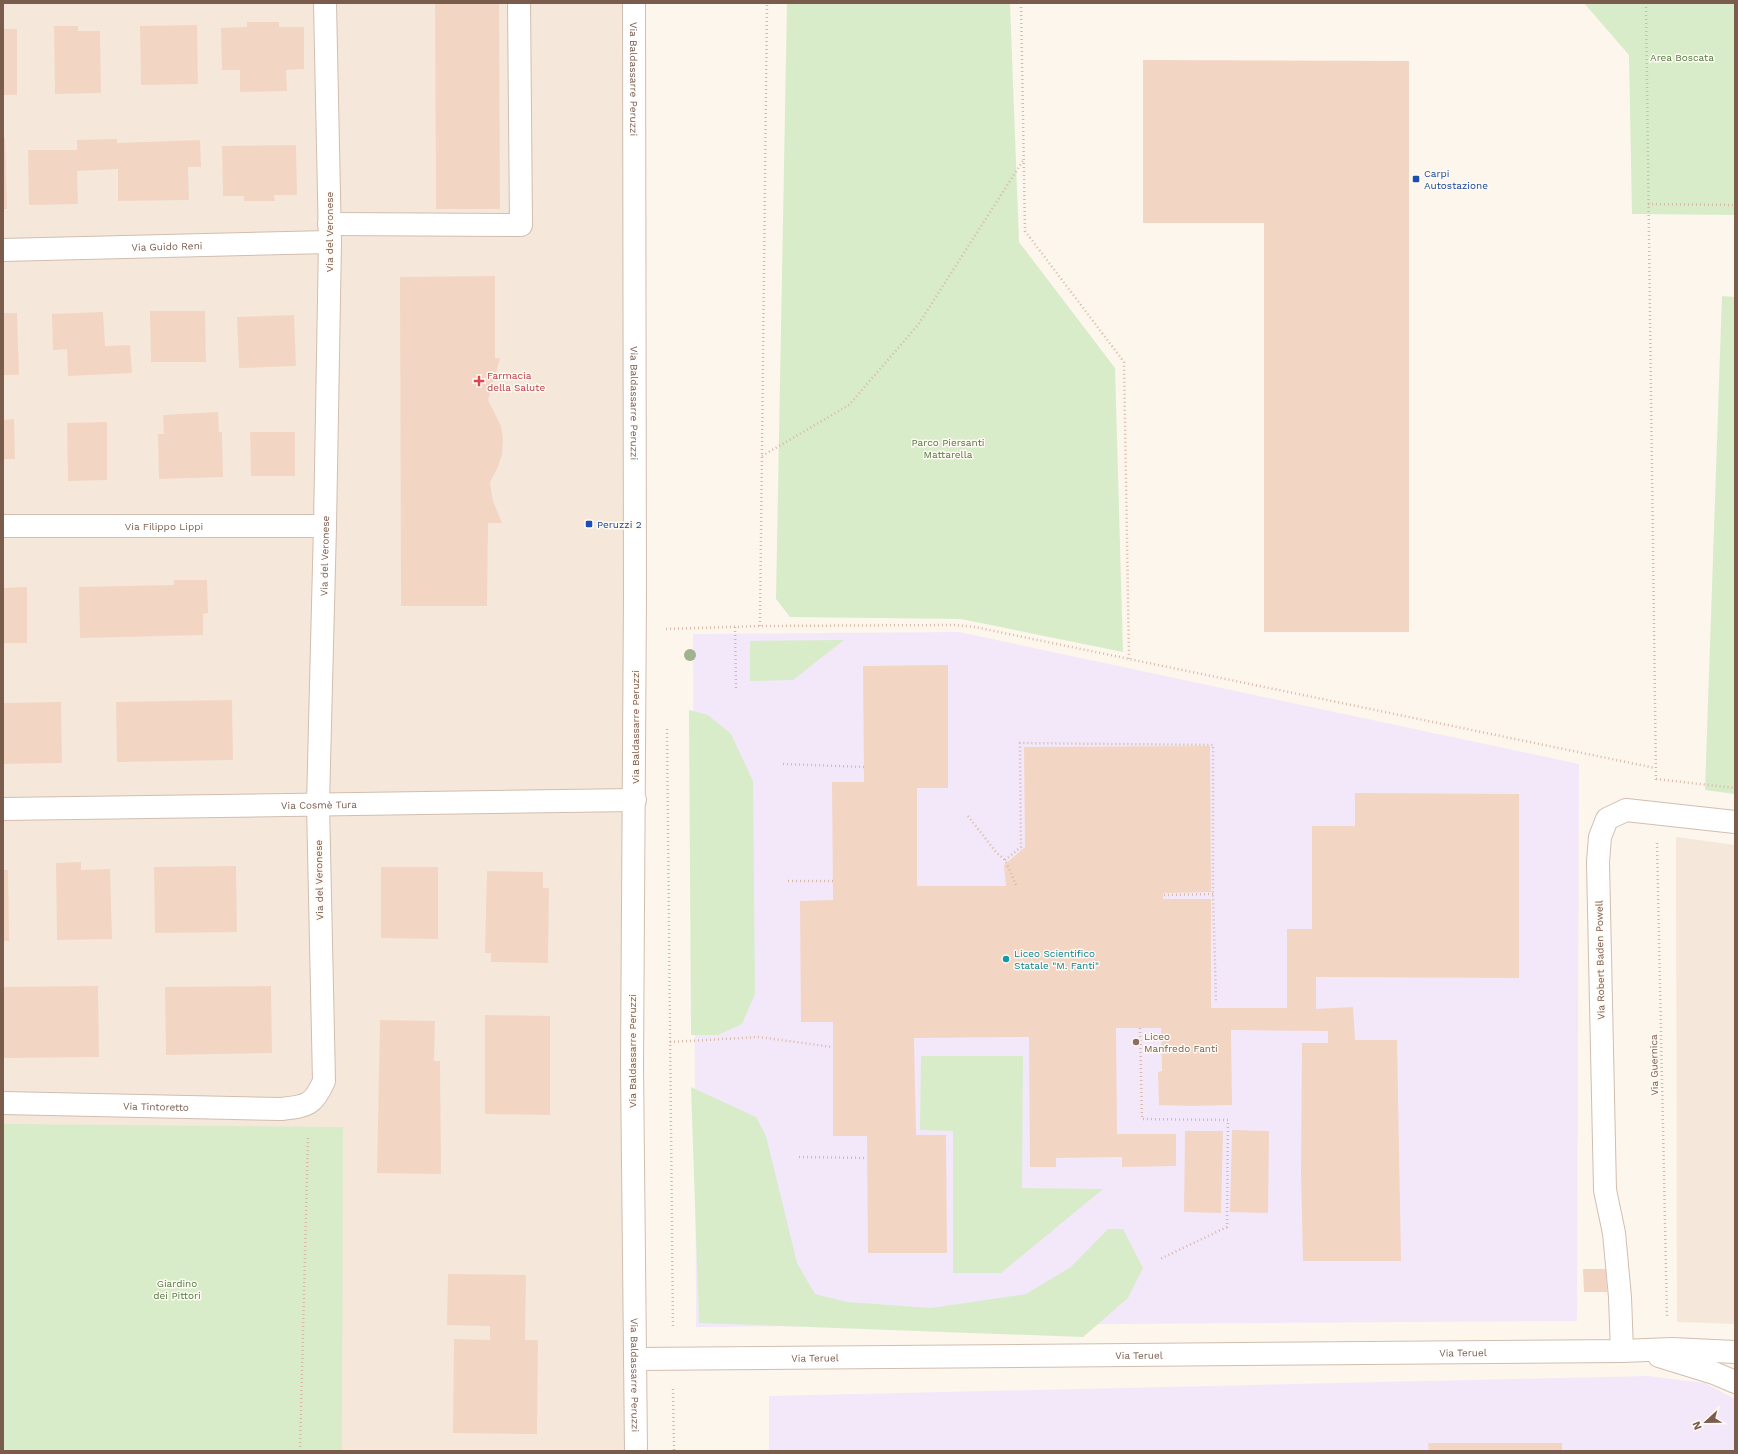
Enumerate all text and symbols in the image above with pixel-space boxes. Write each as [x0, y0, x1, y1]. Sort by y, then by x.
street label: Via Baldassarre Peruzzi [629, 22, 640, 136]
park label: Area Boscata [1650, 52, 1714, 63]
place label: Carpi Autostazione [1424, 168, 1488, 191]
marker: Carpi Autostazione [1411, 174, 1421, 184]
street label: Via del Veronese [324, 192, 335, 272]
street label: Via Guido Reni [131, 240, 203, 252]
street label: Via Baldassarre Peruzzi [629, 346, 640, 460]
place label: Farmacia della Salute [487, 370, 545, 393]
marker: Farmacia della Salute [474, 376, 484, 386]
park label: Parco Piersanti Mattarella [912, 437, 985, 460]
street label: Via del Veronese [318, 515, 331, 596]
marker: Peruzzi 2 [584, 519, 594, 529]
place label: Peruzzi 2 [597, 519, 642, 530]
street label: Via Filippo Lippi [125, 521, 203, 532]
street label: Via Baldassarre Peruzzi [630, 670, 641, 784]
street label: Via Cosmè Tura [281, 798, 357, 811]
street label: Via del Veronese [313, 839, 325, 920]
street label: Via Robert Baden Powell [1593, 900, 1607, 1020]
place label: Liceo Scientifico Statale "M. Fanti" [1014, 948, 1099, 971]
marker: Liceo Scientifico Statale "M. Fanti" [1001, 954, 1011, 964]
street label: Via Baldassarre Peruzzi [627, 994, 638, 1108]
place label: Liceo Manfredo Fanti [1144, 1031, 1218, 1054]
street label: Via Guernica [1648, 1034, 1660, 1096]
marker: Liceo Manfredo Fanti [1131, 1037, 1141, 1047]
street label: Via Tintoretto [123, 1100, 189, 1113]
park label: Giardino dei Pittori [153, 1278, 201, 1301]
street label: Via Baldassarre Peruzzi [629, 1318, 641, 1432]
street label: Via Teruel [1439, 1347, 1487, 1358]
street label: Via Teruel [1115, 1349, 1163, 1361]
street label: Via Teruel [791, 1352, 839, 1363]
north arrow [1686, 1402, 1726, 1442]
text: N [1690, 1419, 1705, 1432]

